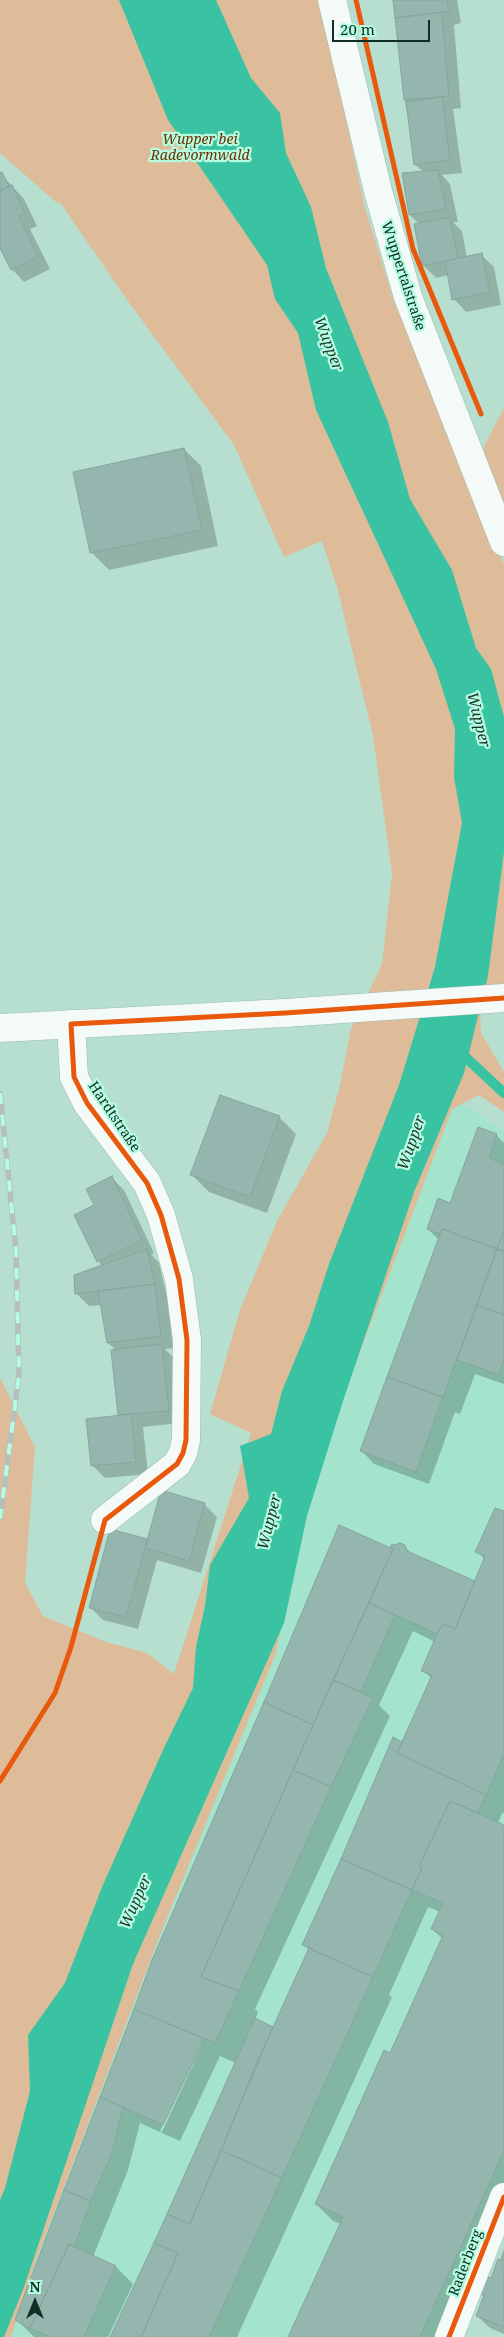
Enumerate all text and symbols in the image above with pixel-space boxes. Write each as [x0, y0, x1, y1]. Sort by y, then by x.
scale bar [334, 10, 432, 42]
text: 20 m [340, 19, 375, 39]
park label: Wupper bei Radevormwald [150, 132, 250, 164]
street label: Wuppertalstraße [377, 219, 429, 333]
water label: Wupper [309, 314, 347, 374]
water label: Wupper [462, 690, 494, 750]
street label: Hardtstraße [84, 1079, 144, 1155]
water label: Wupper [394, 1113, 430, 1173]
water label: Wupper [254, 1492, 286, 1552]
water label: Wupper [116, 1873, 156, 1931]
street label: Raderberg [446, 2227, 486, 2299]
north arrow [10, 2277, 60, 2327]
text: N [29, 2277, 41, 2296]

